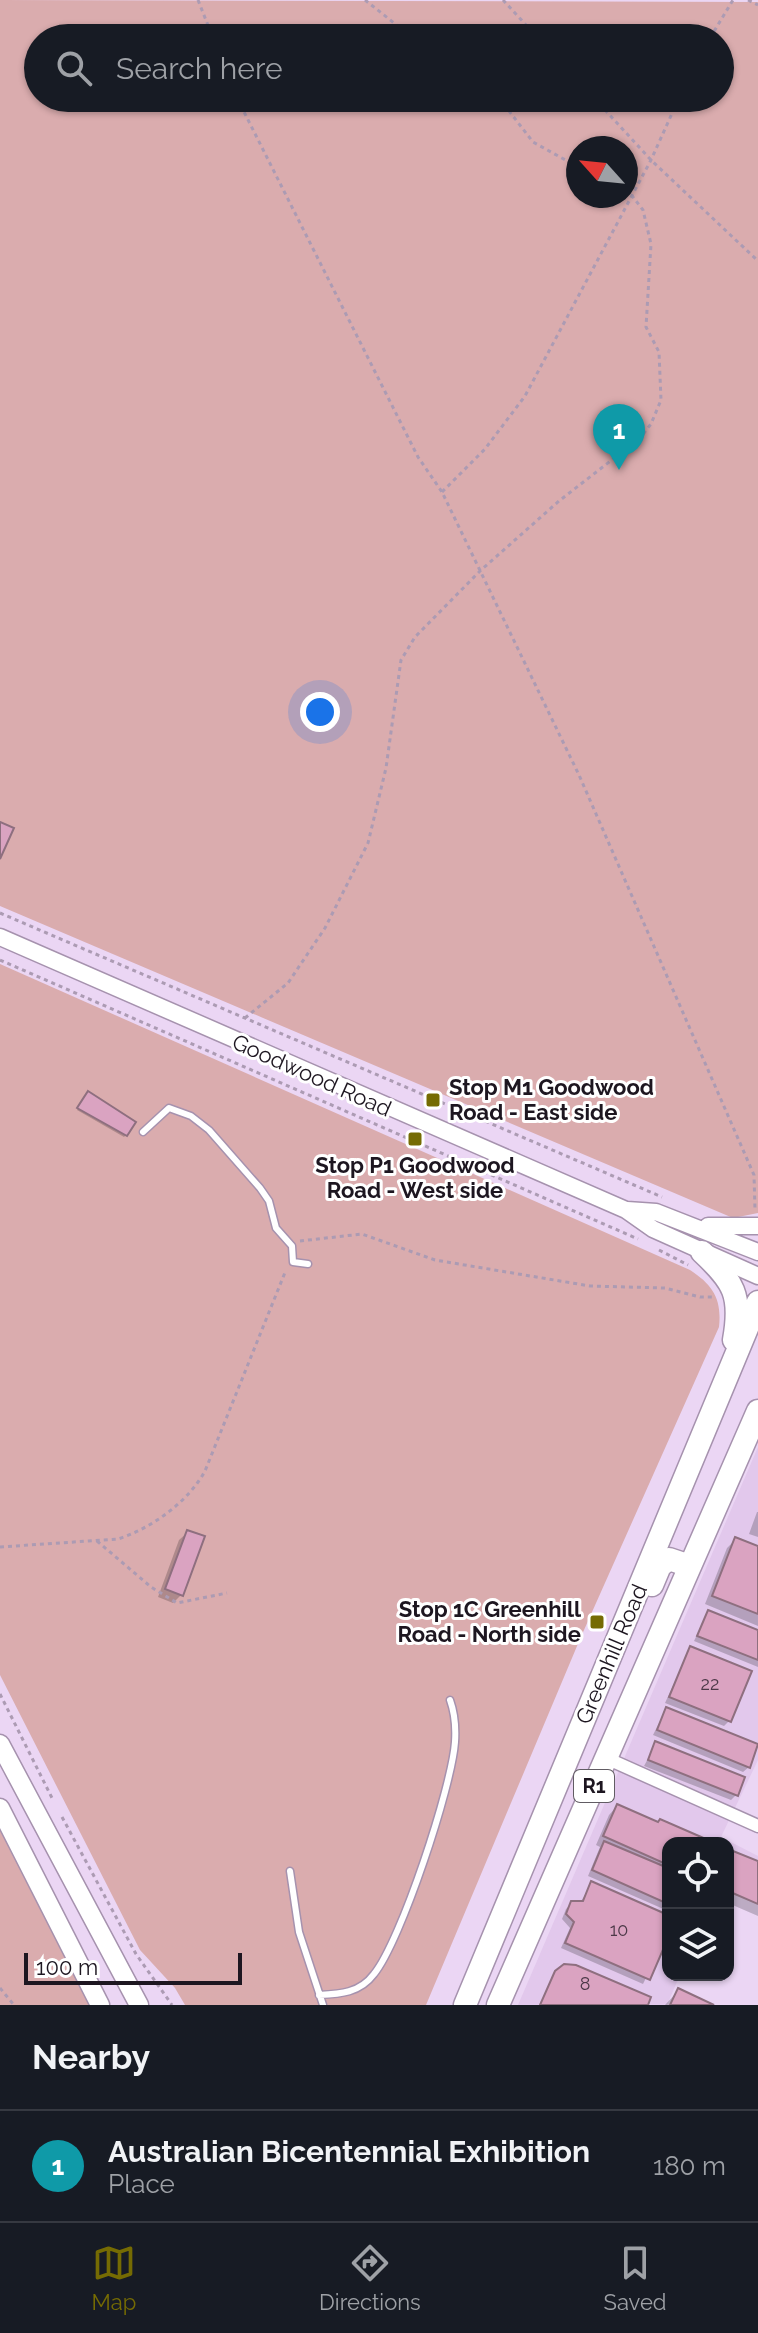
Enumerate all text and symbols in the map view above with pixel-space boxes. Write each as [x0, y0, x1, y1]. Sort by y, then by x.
search box [24, 24, 734, 112]
icon: search [52, 46, 96, 90]
text: Search here [116, 51, 283, 86]
north arrow [566, 136, 638, 208]
pin: 1 [593, 404, 645, 470]
your location [300, 692, 340, 732]
street label: Goodwood Road [228, 1028, 396, 1122]
place label: Stop M1 Goodwood Road - East side [449, 1074, 654, 1125]
marker: Stop M1 Goodwood Road - East side [424, 1091, 442, 1109]
marker: Stop P1 Goodwood Road - West side [406, 1130, 424, 1148]
place label: Stop P1 Goodwood Road - West side [315, 1152, 515, 1203]
street label: Greenhill Road [570, 1580, 652, 1728]
place label: Stop 1C Greenhill Road - North side [398, 1596, 582, 1647]
marker: Stop 1C Greenhill Road - North side [588, 1613, 606, 1631]
house number: 22 [701, 1673, 719, 1694]
road number: R1 [574, 1770, 614, 1802]
map controls [662, 1837, 734, 1981]
button: locate [662, 1837, 734, 1909]
button: layers [662, 1909, 734, 1981]
house number: 10 [610, 1919, 628, 1940]
scale bar [24, 1949, 242, 1985]
text: 100 m [36, 1954, 98, 1980]
house number: 8 [580, 1973, 590, 1994]
text: Nearby [32, 2037, 150, 2077]
text: Australian Bicentennial Exhibition [108, 2134, 590, 2169]
text: 1 [52, 2151, 64, 2181]
text: 180 m [653, 2151, 726, 2181]
text: Place [108, 2169, 175, 2199]
tab: Map [91, 2241, 136, 2315]
tab: Directions [319, 2241, 421, 2315]
tab: Saved [604, 2241, 667, 2315]

